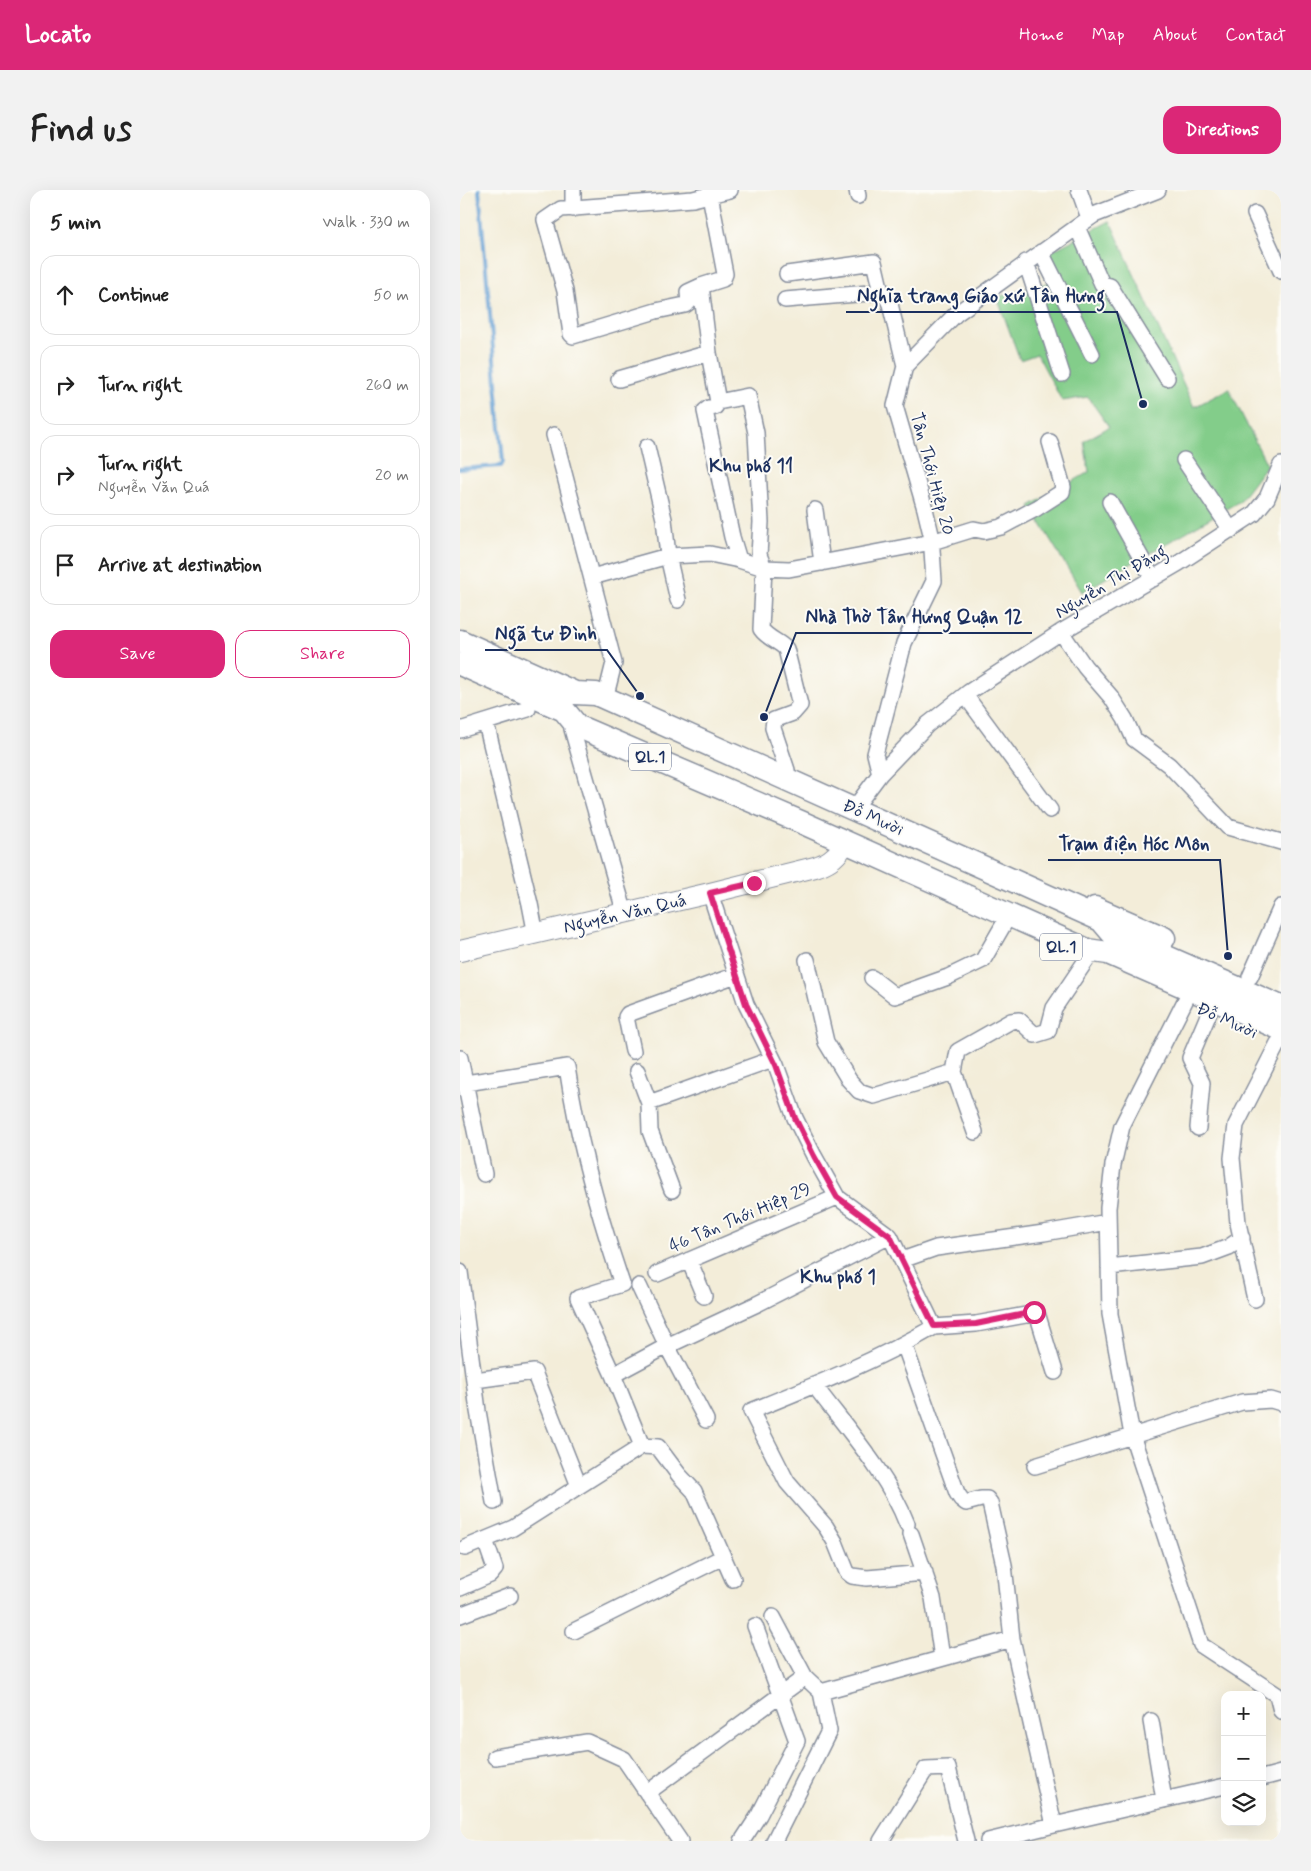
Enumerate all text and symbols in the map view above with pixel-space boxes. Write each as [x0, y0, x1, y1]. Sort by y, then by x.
text: Locato [25, 20, 91, 51]
text: Home [1019, 23, 1064, 47]
text: Map [1092, 23, 1125, 47]
text: About [1153, 23, 1197, 47]
text: Contact [1225, 23, 1286, 47]
button: Directions [1163, 106, 1281, 154]
text: Find us [30, 107, 132, 153]
text: 5 min [50, 209, 102, 237]
text: Walk · 330 m [322, 212, 410, 233]
callout: Nghĩa trang Giáo xứ Tân Hưng [846, 278, 1117, 312]
icon: ahead [51, 281, 79, 309]
text: Continue [98, 283, 169, 308]
text: Nghĩa trang Giáo xứ Tân Hưng [857, 284, 1105, 312]
text: 50 m [373, 285, 409, 306]
icon: right [51, 371, 79, 399]
text: Turn right [98, 373, 182, 398]
text: 260 m [366, 375, 409, 396]
street label: Tân Thới Hiệp 20 [904, 410, 960, 538]
text: Turn right [98, 452, 182, 477]
district label: Khu phố 11 [709, 454, 793, 479]
icon: right [51, 461, 79, 489]
text: 20 m [375, 465, 409, 486]
text: Nguyễn Văn Quá [98, 477, 210, 498]
street label: Nguyễn Thị Đặng [1051, 539, 1172, 627]
icon: arrive [51, 551, 79, 579]
text: Arrive at destination [98, 553, 262, 578]
callout: Nhà Thờ Tân Hưng Quận 12 [796, 599, 1032, 633]
text: Nhà Thờ Tân Hưng Quận 12 [806, 605, 1022, 633]
callout: Ngã tư Đình [485, 616, 607, 650]
text: Ngã tư Đình [495, 622, 597, 650]
button: Save [50, 630, 225, 678]
button: Share [235, 630, 410, 678]
road number: QL.1 [629, 744, 671, 770]
street label: Đỗ Mười [839, 794, 907, 842]
callout: Trạm điện Hóc Môn [1048, 826, 1220, 860]
text: Trạm điện Hóc Môn [1058, 832, 1210, 857]
route end [743, 872, 766, 895]
street label: Nguyễn Văn Quá [561, 888, 689, 942]
road number: QL.1 [1040, 934, 1082, 960]
street label: Đỗ Mười [1193, 997, 1261, 1045]
street label: 46 Tân Thới Hiệp 29 [665, 1177, 815, 1259]
district label: Khu phố 1 [800, 1265, 876, 1290]
route start [1023, 1301, 1046, 1324]
map controls [1221, 1691, 1266, 1826]
button: + [1221, 1691, 1266, 1736]
button: − [1221, 1736, 1266, 1781]
button: layers [1221, 1781, 1266, 1826]

